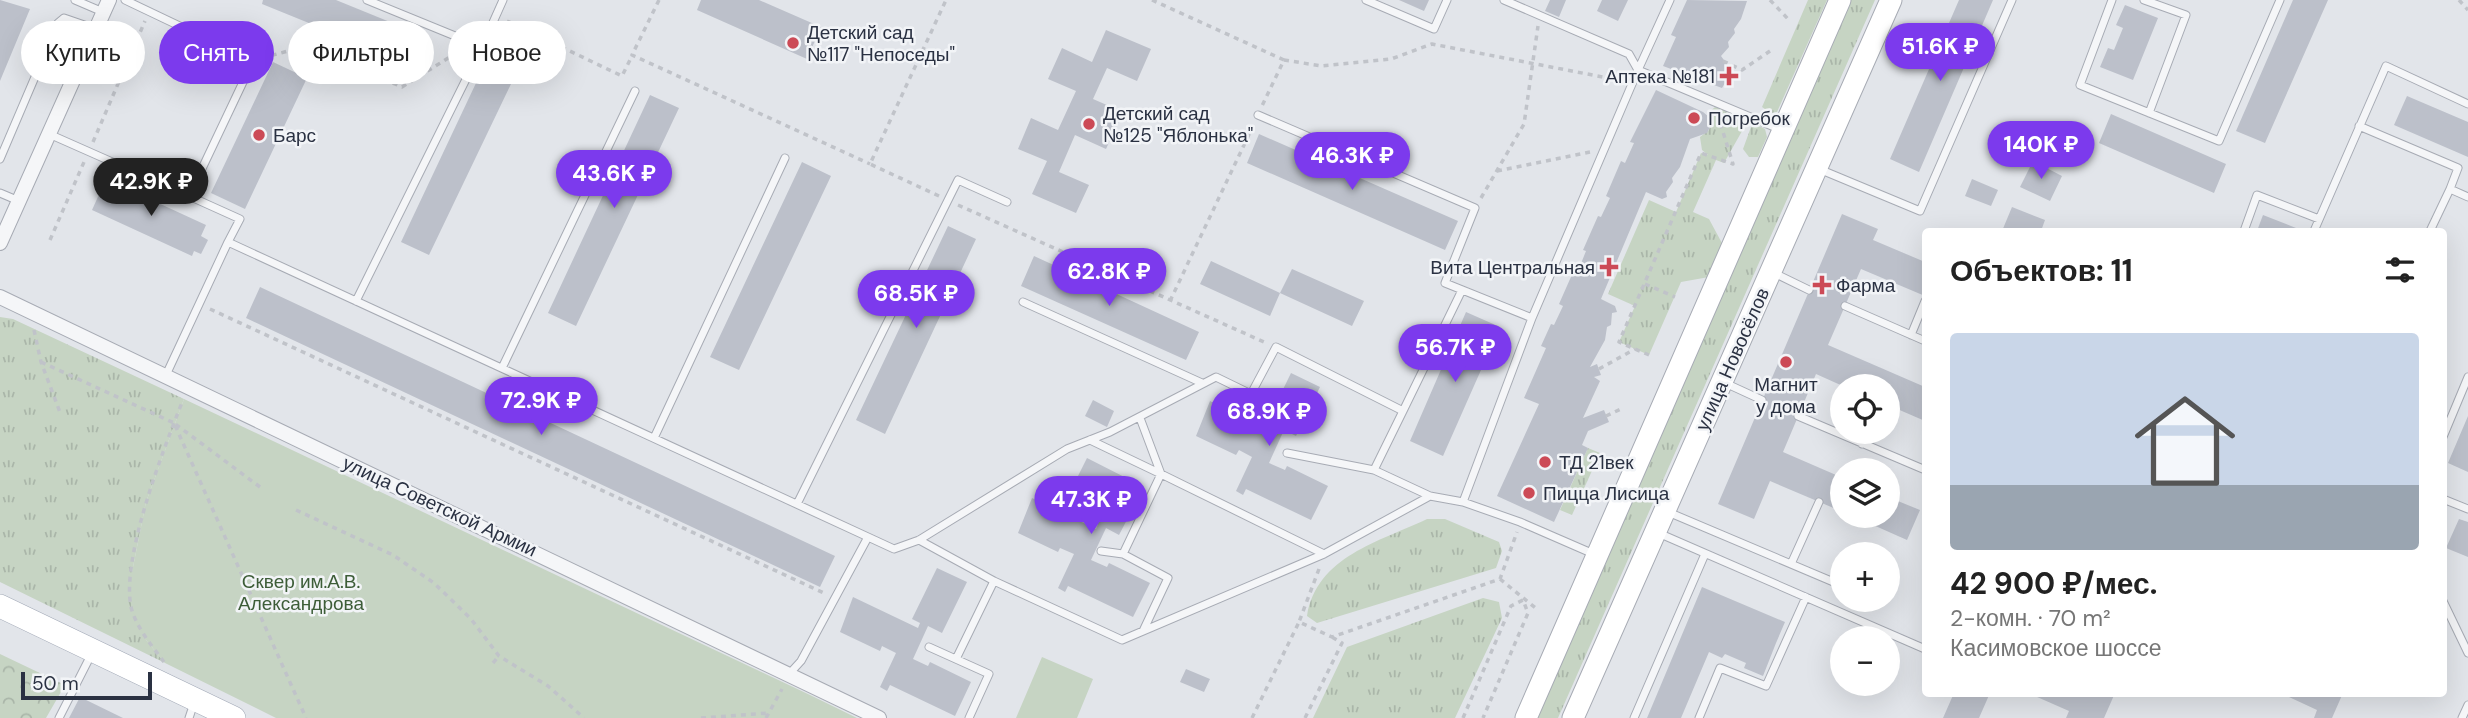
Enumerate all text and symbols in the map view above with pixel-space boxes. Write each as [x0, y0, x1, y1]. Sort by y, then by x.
place label: Детский сад №117 "Непоседы" [807, 20, 955, 67]
chip: Купить [21, 21, 145, 84]
chip: Снять [159, 21, 274, 84]
chip: Фильтры [288, 21, 434, 84]
chip: Новое [448, 21, 566, 84]
pin: 51.6K ₽ [1875, 24, 2005, 83]
text: 51.6K ₽ [1901, 31, 1979, 61]
marker: Детский сад №117 "Непоседы" [785, 35, 801, 51]
place label: Аптека №181 [1605, 64, 1715, 89]
marker: Аптека №181 [1721, 68, 1737, 84]
place label: Детский сад №125 "Яблонька" [1103, 101, 1253, 148]
place label: Погребок [1708, 106, 1791, 131]
marker: Погребок [1686, 110, 1702, 126]
marker: Детский сад №125 "Яблонька" [1081, 116, 1097, 132]
pin: 140K ₽ [1984, 122, 2098, 181]
place label: Барс [273, 123, 316, 148]
marker: Барс [251, 127, 267, 143]
text: 140K ₽ [2004, 129, 2078, 159]
pin: 46.3K ₽ [1287, 132, 1417, 192]
text: 46.3K ₽ [1310, 140, 1394, 170]
pin: 43.6K ₽ [549, 150, 679, 210]
pin: 42.9K ₽ [86, 158, 216, 218]
text: 43.6K ₽ [572, 158, 656, 188]
text: 42.9K ₽ [109, 166, 193, 196]
pin: 62.8K ₽ [1044, 248, 1174, 308]
text: Объектов: 11 [1950, 251, 2133, 290]
icon: filters [2381, 251, 2419, 289]
place label: Вита Центральная [1430, 255, 1595, 280]
text: 62.8K ₽ [1067, 256, 1151, 286]
marker: Вита Центральная [1601, 259, 1617, 275]
pin: 68.5K ₽ [851, 270, 981, 330]
place label: Фарма [1836, 273, 1896, 298]
marker: Фарма [1814, 277, 1830, 293]
text: 68.5K ₽ [874, 278, 958, 308]
street label: улица Новосёлов [1690, 284, 1775, 435]
pin: 56.7K ₽ [1390, 324, 1520, 384]
text: 56.7K ₽ [1414, 332, 1496, 362]
marker: Магнит у дома [1778, 354, 1794, 370]
place label: Магнит у дома [1754, 372, 1818, 419]
map controls [1830, 374, 1900, 696]
button: locate [1830, 374, 1900, 444]
pin: 72.9K ₽ [476, 378, 606, 437]
icon: home [2122, 378, 2248, 504]
text: 72.9K ₽ [501, 385, 581, 415]
pin: 68.9K ₽ [1204, 388, 1334, 448]
text: 68.9K ₽ [1227, 396, 1311, 426]
street label: улица Советской Армии [339, 450, 541, 563]
place label: ТД 21век [1559, 450, 1634, 475]
marker: ТД 21век [1537, 454, 1553, 470]
button: layers [1830, 458, 1900, 528]
pin: 47.3K ₽ [1026, 476, 1156, 536]
place label: Пицца Лисица [1543, 481, 1670, 506]
text: 47.3K ₽ [1050, 484, 1132, 514]
marker: Пицца Лисица [1521, 485, 1537, 501]
button: + [1830, 542, 1900, 612]
text: 42 900 ₽/мес. [1950, 564, 2157, 603]
park label: Сквер им.А.В. Александрова [238, 569, 364, 616]
text: 2-комн. · 70 m² [1950, 603, 2111, 633]
button: − [1830, 626, 1900, 696]
text: Касимовское шоссе [1950, 633, 2162, 663]
scale bar [21, 669, 152, 701]
text: 50 m [32, 671, 79, 696]

